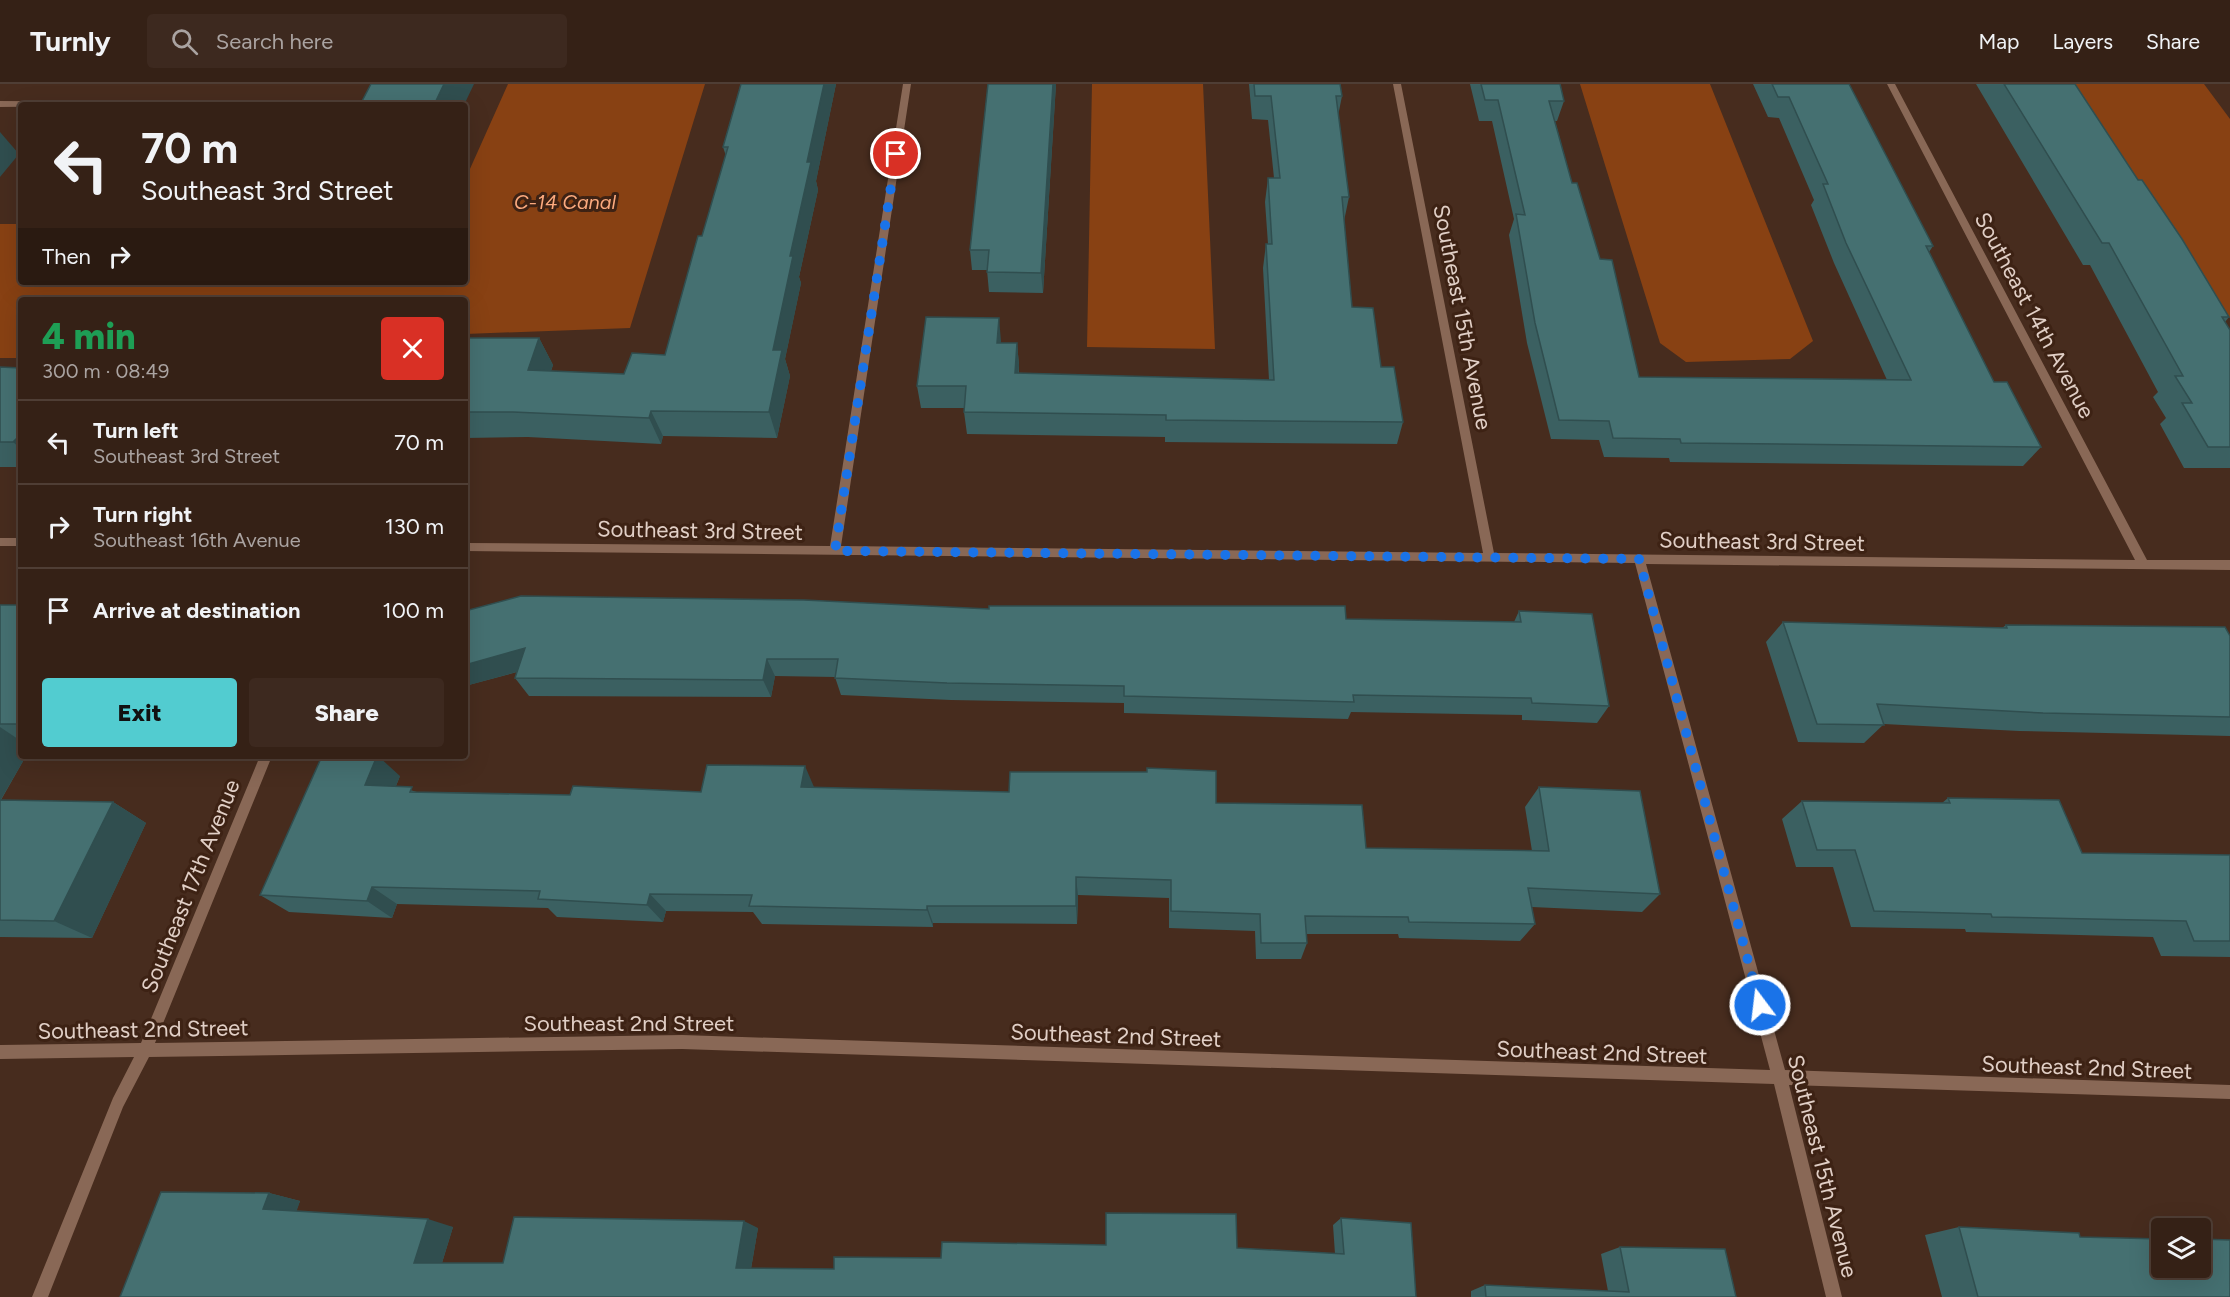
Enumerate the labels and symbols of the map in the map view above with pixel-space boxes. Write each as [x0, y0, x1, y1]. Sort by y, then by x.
pin [870, 128, 921, 179]
water label: C-14 Canal [514, 190, 617, 214]
street label: Southeast 15th Avenue [1427, 202, 1498, 432]
street label: Southeast 14th Avenue [1969, 208, 2100, 423]
street label: Southeast 3rd Street [597, 515, 803, 546]
street label: Southeast 3rd Street [1659, 526, 1865, 557]
street label: Southeast 17th Avenue [135, 776, 246, 997]
position arrow [1728, 973, 1792, 1037]
street label: Southeast 2nd Street [524, 1010, 734, 1037]
street label: Southeast 2nd Street [37, 1014, 249, 1045]
street label: Southeast 2nd Street [1010, 1018, 1222, 1053]
street label: Southeast 2nd Street [1496, 1035, 1708, 1070]
street label: Southeast 2nd Street [1981, 1050, 2193, 1085]
street label: Southeast 15th Avenue [1782, 1052, 1863, 1280]

